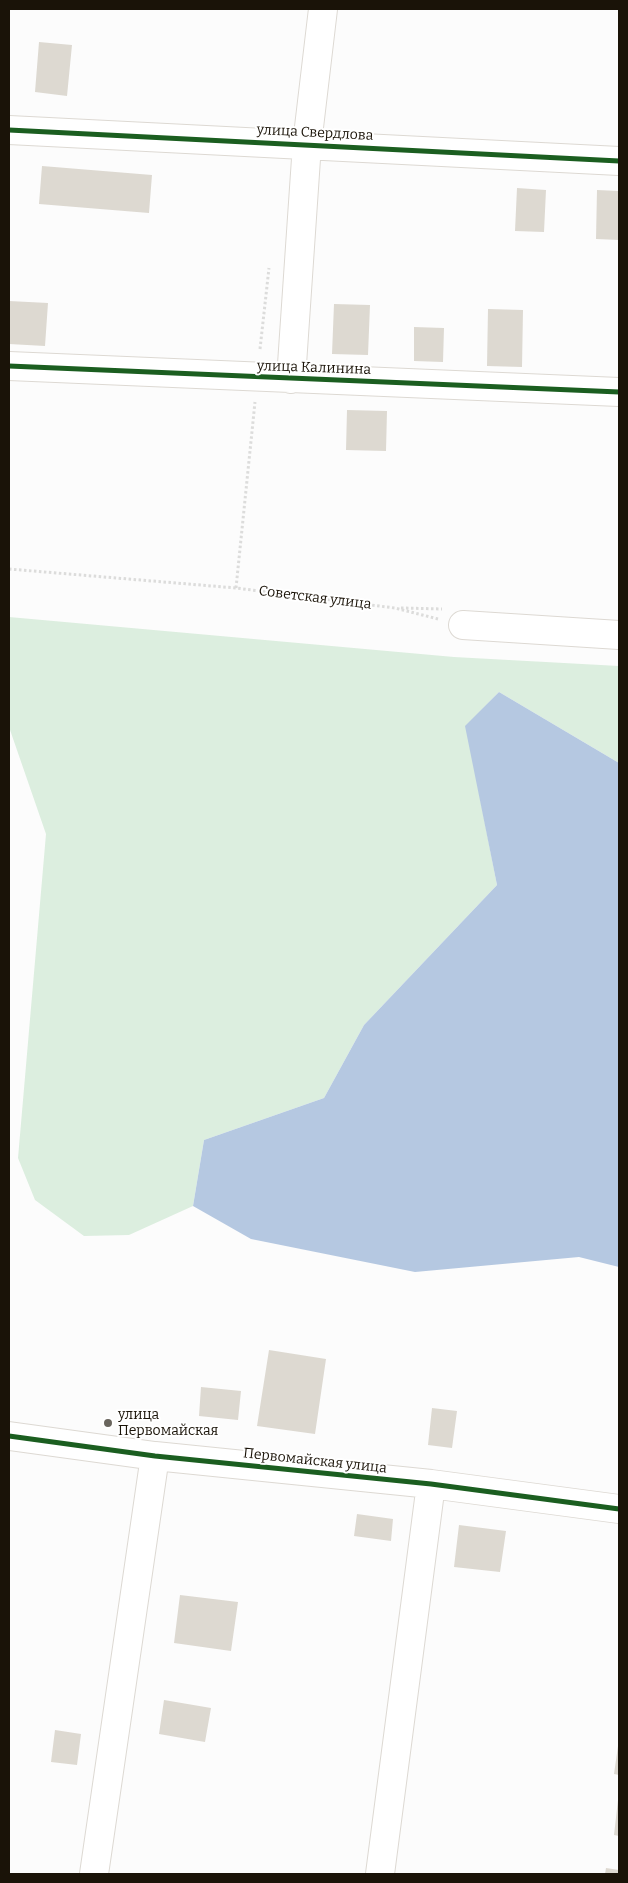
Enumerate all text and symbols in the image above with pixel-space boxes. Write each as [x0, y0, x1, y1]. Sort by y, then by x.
street label: улица Свердлова [256, 122, 374, 144]
street label: улица Калинина [257, 358, 371, 378]
street label: Советская улица [258, 583, 372, 613]
place label: улица Первомайская [118, 1407, 218, 1440]
marker: улица Первомайская [102, 1417, 114, 1429]
street label: Первомайская улица [242, 1445, 388, 1477]

